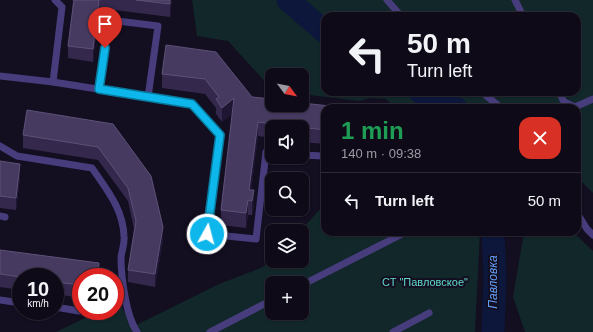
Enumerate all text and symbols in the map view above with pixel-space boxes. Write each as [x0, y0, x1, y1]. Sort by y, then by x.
pin [88, 7.0, 122, 48]
icon: arrive [94, 13, 116, 35]
icon: left [341, 28, 393, 80]
text: 50 m [407, 28, 471, 59]
text: Turn left [407, 61, 472, 81]
north arrow [265, 68, 309, 112]
map controls [265, 68, 309, 320]
text: 1 min [341, 117, 404, 144]
button: close [519, 117, 561, 159]
button: sound [265, 120, 309, 164]
text: 140 m · 09:38 [341, 146, 421, 161]
button: search [265, 172, 309, 216]
icon: left [341, 190, 363, 212]
text: Turn left [375, 192, 434, 209]
text: 50 m [528, 192, 561, 209]
position arrow [186, 213, 228, 255]
button: layers [265, 224, 309, 268]
water label: Павловка [486, 255, 500, 309]
speed limit sign: 20 [72, 268, 124, 320]
button: + [265, 276, 309, 320]
park label: СТ "Павловское" [382, 276, 468, 288]
text: 10 [27, 278, 49, 300]
text: km/h [27, 298, 49, 309]

